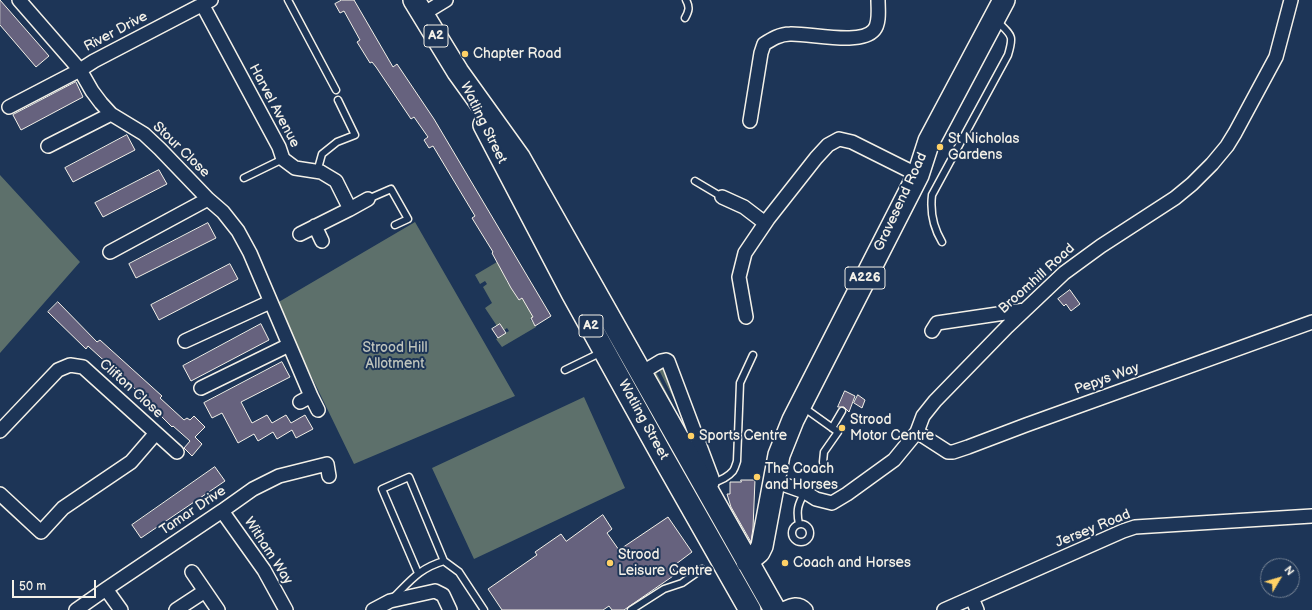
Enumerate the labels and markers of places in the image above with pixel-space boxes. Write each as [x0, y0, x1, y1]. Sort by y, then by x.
place label: Chapter Road [473, 46, 561, 62]
marker: Chapter Road [460, 49, 470, 59]
place label: St Nicholas Gardens [948, 131, 1019, 164]
marker: St Nicholas Gardens [935, 142, 945, 152]
place label: Strood Motor Centre [850, 412, 934, 444]
marker: Strood Motor Centre [837, 423, 847, 433]
place label: Sports Centre [699, 428, 787, 444]
marker: Sports Centre [686, 431, 696, 441]
place label: The Coach and Horses [765, 461, 838, 494]
marker: The Coach and Horses [752, 472, 762, 482]
place label: Strood Leisure Centre [618, 547, 712, 580]
place label: Coach and Horses [793, 555, 911, 571]
marker: Strood Leisure Centre [605, 558, 615, 568]
marker: Coach and Horses [780, 558, 790, 568]

